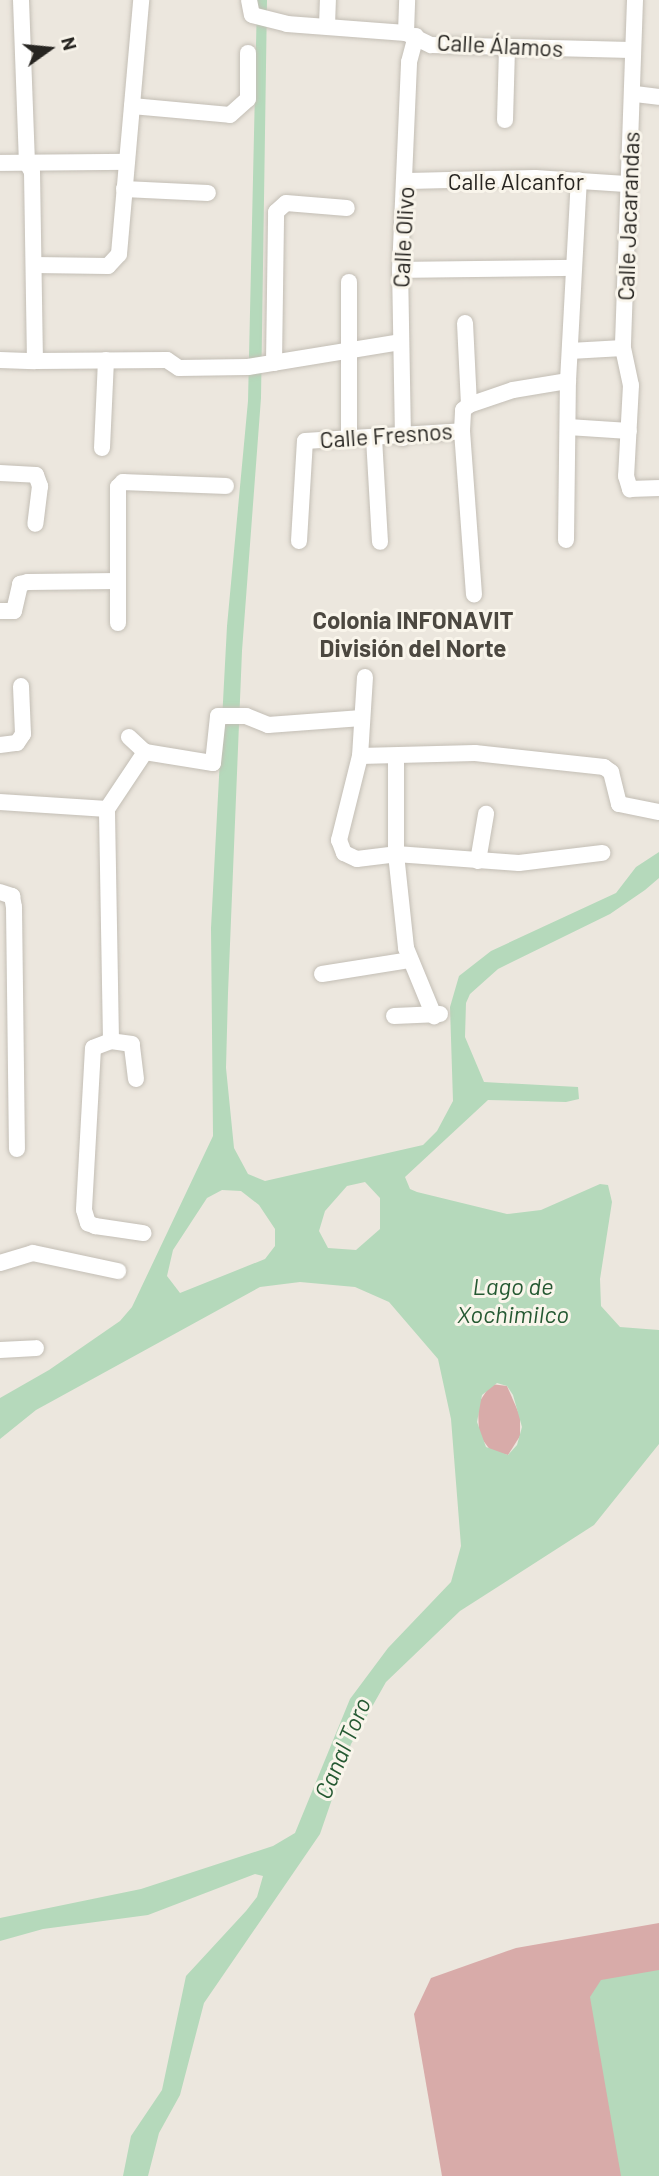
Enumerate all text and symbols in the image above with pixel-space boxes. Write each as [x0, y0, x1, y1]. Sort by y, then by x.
north arrow [14, 14, 84, 84]
street label: Calle Álamos [436, 28, 564, 62]
text: N [57, 34, 83, 53]
street label: Calle Jacarandas [611, 131, 645, 301]
street label: Calle Alcanfor [448, 167, 584, 195]
street label: Calle Olivo [387, 186, 419, 288]
street label: Calle Fresnos [319, 417, 453, 453]
district label: Colonia INFONAVIT División del Norte [312, 606, 514, 662]
water label: Lago de Xochimilco [457, 1272, 569, 1328]
water label: Canal Toro [308, 1693, 376, 1803]

